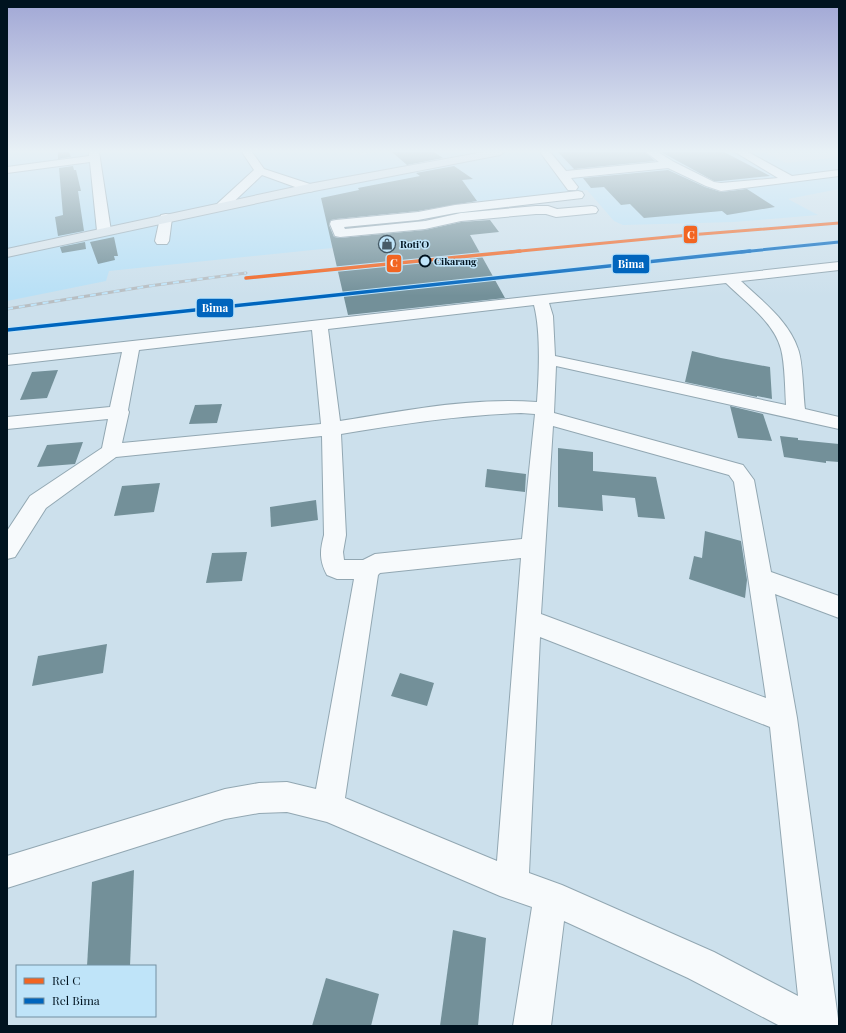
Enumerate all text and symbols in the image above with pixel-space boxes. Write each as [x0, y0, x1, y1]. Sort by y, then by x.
line badge: C [683, 225, 698, 244]
text: C [687, 227, 695, 242]
shop icon: Roti'O [377, 234, 397, 254]
place label: Roti'O [400, 237, 429, 251]
line badge: C [386, 254, 402, 273]
marker: Cikarang [418, 254, 432, 268]
place label: Cikarang [434, 254, 477, 268]
line badge: Bima [612, 254, 650, 274]
text: C [390, 255, 398, 270]
text: Bima [618, 256, 645, 271]
line badge: Bima [196, 298, 234, 318]
text: Bima [202, 300, 229, 315]
legend [16, 965, 156, 1017]
text: Rel C [52, 972, 81, 988]
text: Rel Bima [52, 992, 100, 1008]

